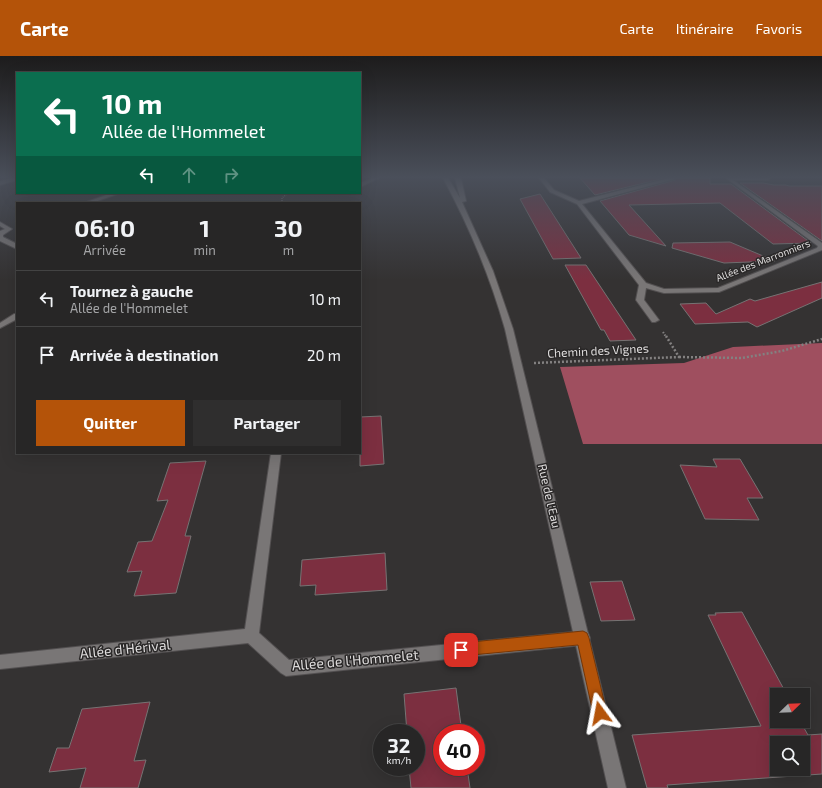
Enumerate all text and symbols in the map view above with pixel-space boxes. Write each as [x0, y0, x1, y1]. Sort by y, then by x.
text: Carte [20, 17, 69, 40]
text: Carte [620, 20, 654, 37]
text: Itinéraire [676, 20, 734, 37]
text: Favoris [756, 20, 802, 37]
text: 10 m [102, 86, 162, 120]
icon: left [36, 88, 88, 140]
text: Allée de l'Hommelet [102, 120, 265, 142]
icon: left [136, 164, 158, 186]
icon: ahead [178, 164, 200, 186]
icon: right [220, 164, 242, 186]
text: 06:10 [74, 213, 135, 242]
text: 1 [199, 213, 210, 242]
text: 30 [274, 213, 303, 242]
street label: Allée des Marronniers [714, 236, 812, 284]
text: Arrivée [84, 242, 126, 258]
text: min [194, 242, 216, 258]
text: m [283, 242, 294, 258]
text: Tournez à gauche [70, 282, 193, 300]
icon: left [36, 288, 58, 310]
text: 10 m [309, 290, 341, 308]
text: Allée de l'Hommelet [70, 300, 188, 316]
street label: Chemin des Vignes [547, 340, 649, 360]
icon: arrive [36, 344, 58, 366]
text: Arrivée à destination [70, 346, 218, 364]
text: 20 m [307, 346, 341, 364]
button: Quitter [36, 400, 185, 446]
button: Partager [193, 400, 341, 446]
street label: Rue de l'Eau [536, 462, 564, 529]
pin [444, 633, 478, 667]
street label: Allée d'Hérival [79, 635, 172, 662]
icon: arrive [450, 639, 472, 661]
street label: Allée de l'Hommelet [291, 645, 419, 674]
north arrow [770, 688, 810, 728]
map controls [770, 688, 810, 776]
position arrow [579, 692, 621, 734]
speed limit sign: 40 [433, 724, 485, 776]
text: 32 [388, 733, 410, 757]
button: search [770, 736, 810, 776]
text: km/h [387, 754, 411, 766]

